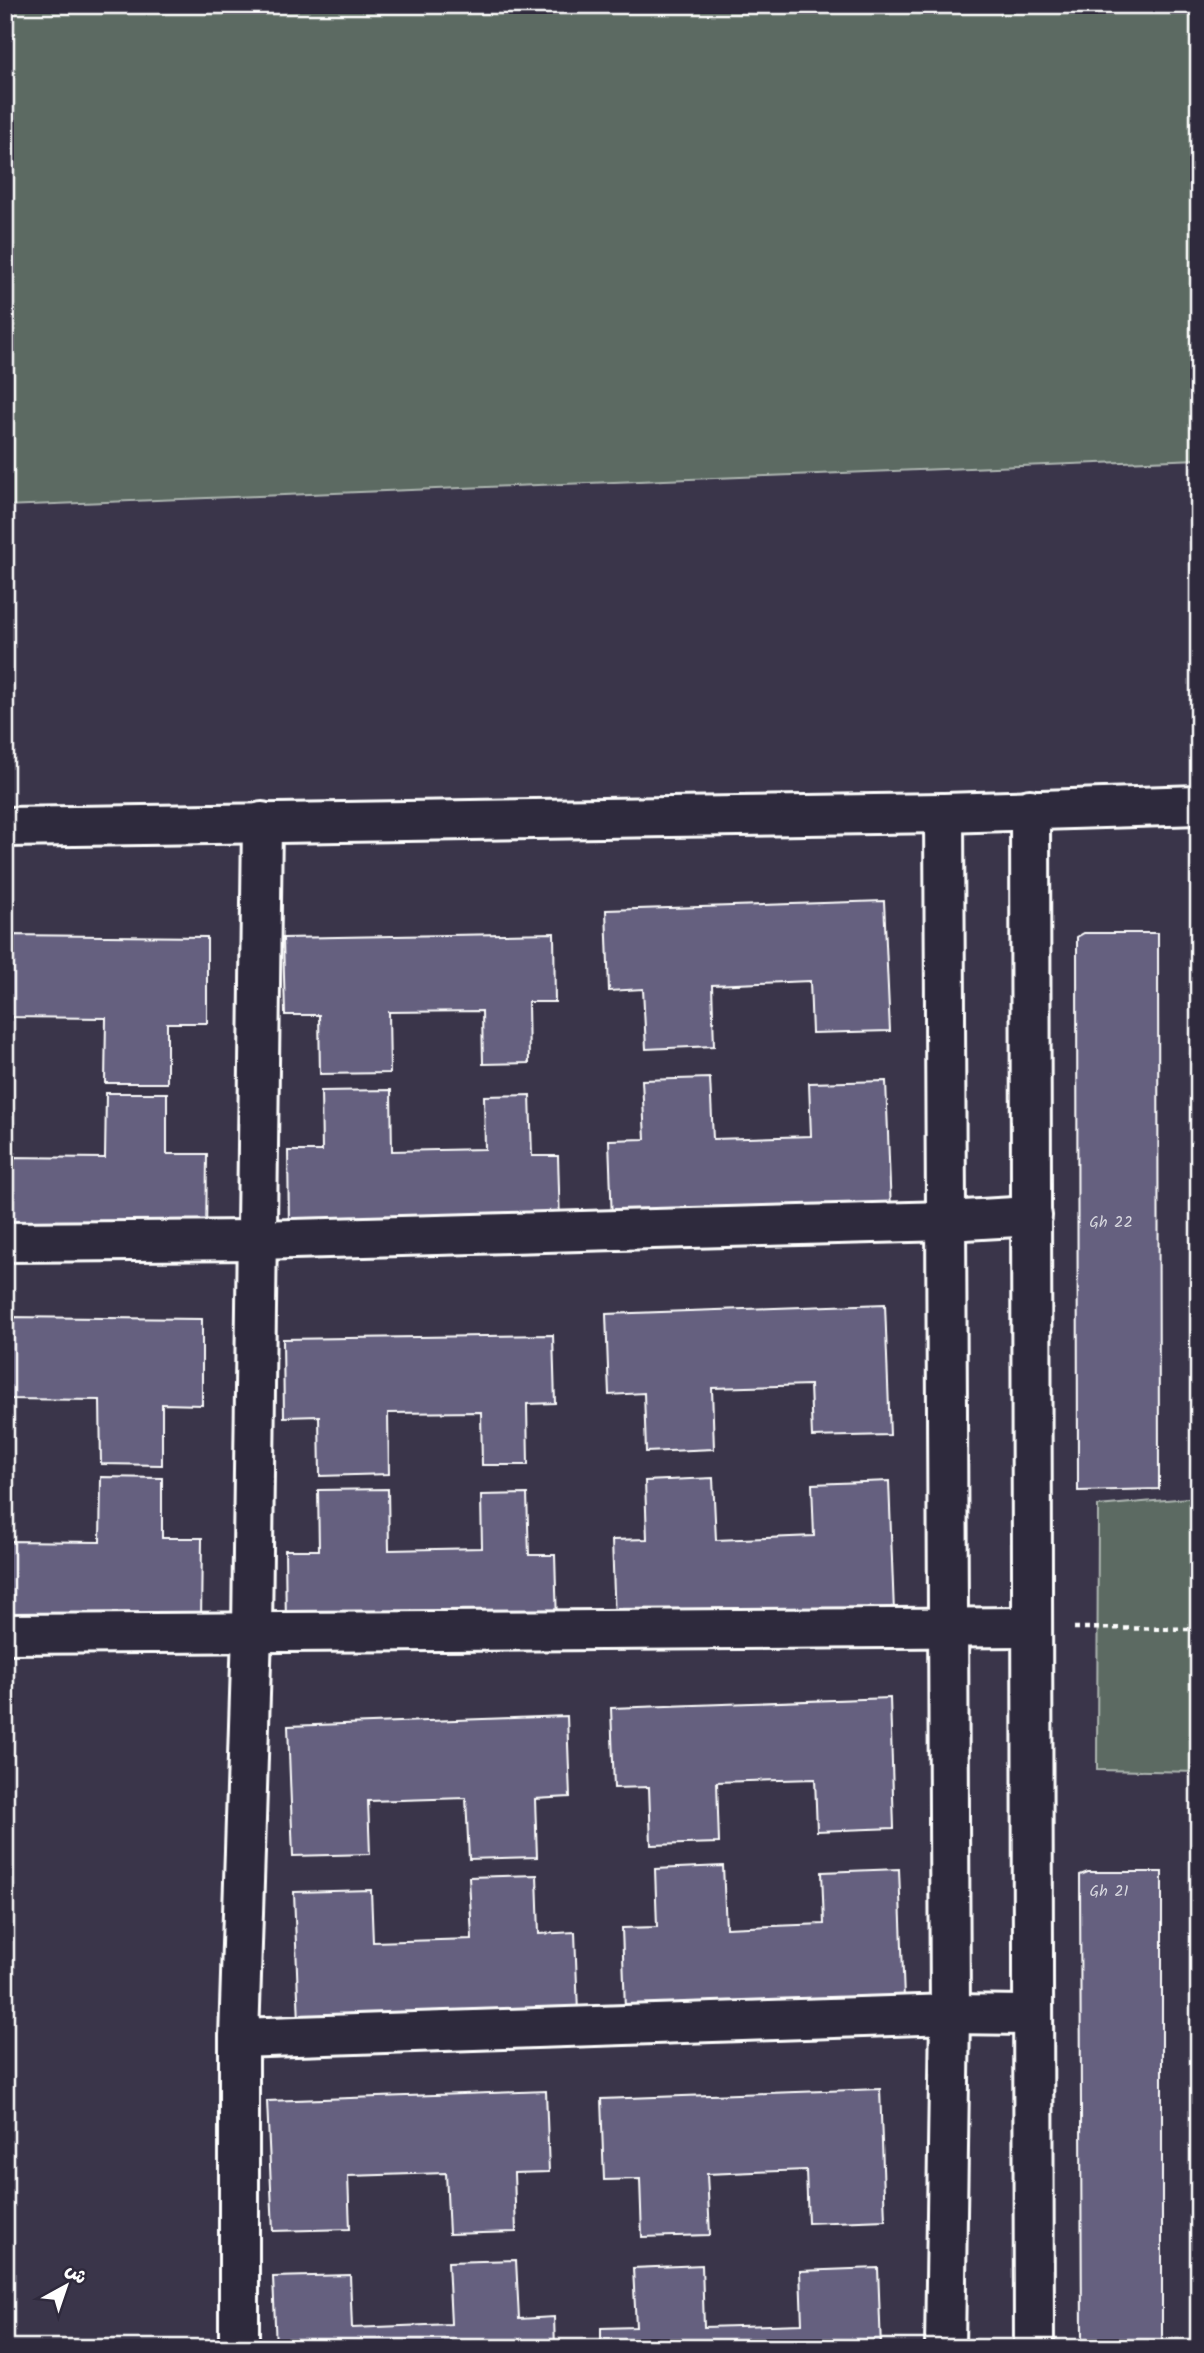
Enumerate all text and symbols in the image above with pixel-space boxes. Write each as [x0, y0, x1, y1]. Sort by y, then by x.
house number: Gh 22 [1089, 1210, 1133, 1235]
house number: Gh 21 [1089, 1879, 1129, 1904]
north arrow [32, 2252, 102, 2322]
text: ش [58, 2256, 93, 2293]

